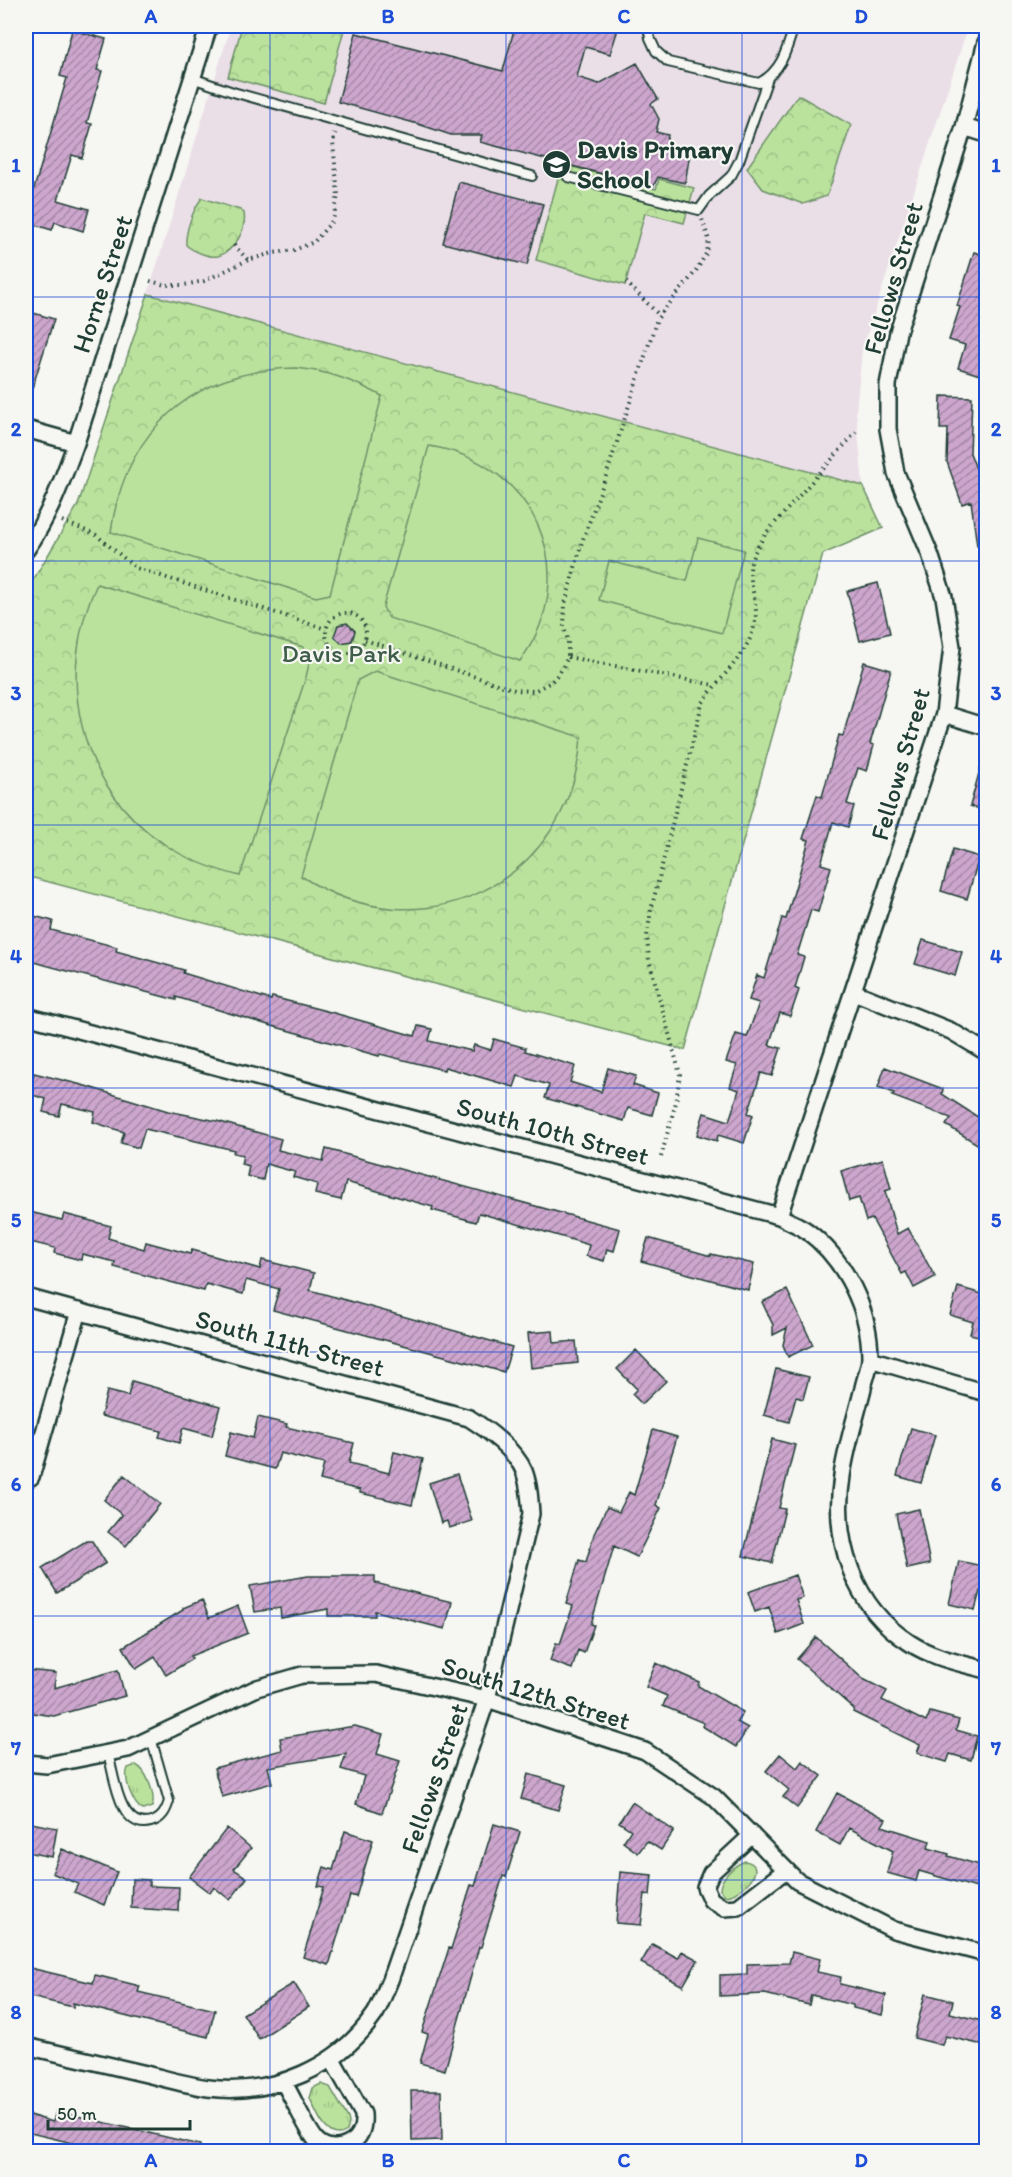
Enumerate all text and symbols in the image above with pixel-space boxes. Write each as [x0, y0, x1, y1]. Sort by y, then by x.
text: A [144, 4, 158, 28]
text: B [382, 4, 395, 28]
text: C [618, 4, 631, 28]
text: D [854, 4, 868, 28]
place label: Davis Primary School [577, 133, 734, 195]
school or university icon: Davis Primary School [540, 148, 572, 180]
text: 1 [11, 153, 21, 177]
text: 1 [991, 153, 1001, 177]
street label: Fellows Street [856, 198, 930, 358]
street label: Horne Street [65, 211, 139, 357]
text: 2 [11, 417, 22, 441]
text: 2 [991, 417, 1002, 441]
park label: Davis Park [282, 637, 401, 669]
text: 3 [11, 681, 22, 705]
text: 3 [991, 681, 1002, 705]
street label: Fellows Street [863, 684, 937, 844]
text: 4 [10, 944, 22, 968]
text: 4 [990, 944, 1002, 968]
street label: South 10th Street [453, 1090, 653, 1172]
text: 5 [11, 1208, 22, 1232]
text: 5 [991, 1208, 1002, 1232]
street label: South 11th Street [192, 1302, 388, 1384]
text: 6 [11, 1472, 22, 1496]
text: 6 [991, 1472, 1002, 1496]
street label: South 12th Street [438, 1649, 634, 1737]
street label: Fellows Street [393, 1698, 475, 1858]
text: 7 [10, 1736, 21, 1760]
text: 7 [990, 1736, 1001, 1760]
text: 8 [11, 2000, 22, 2024]
text: 8 [991, 2000, 1002, 2024]
scale bar [48, 2093, 190, 2131]
text: 50 m [57, 2103, 97, 2125]
text: A [144, 2148, 158, 2172]
text: B [382, 2148, 395, 2172]
text: C [618, 2148, 631, 2172]
text: D [854, 2148, 868, 2172]

